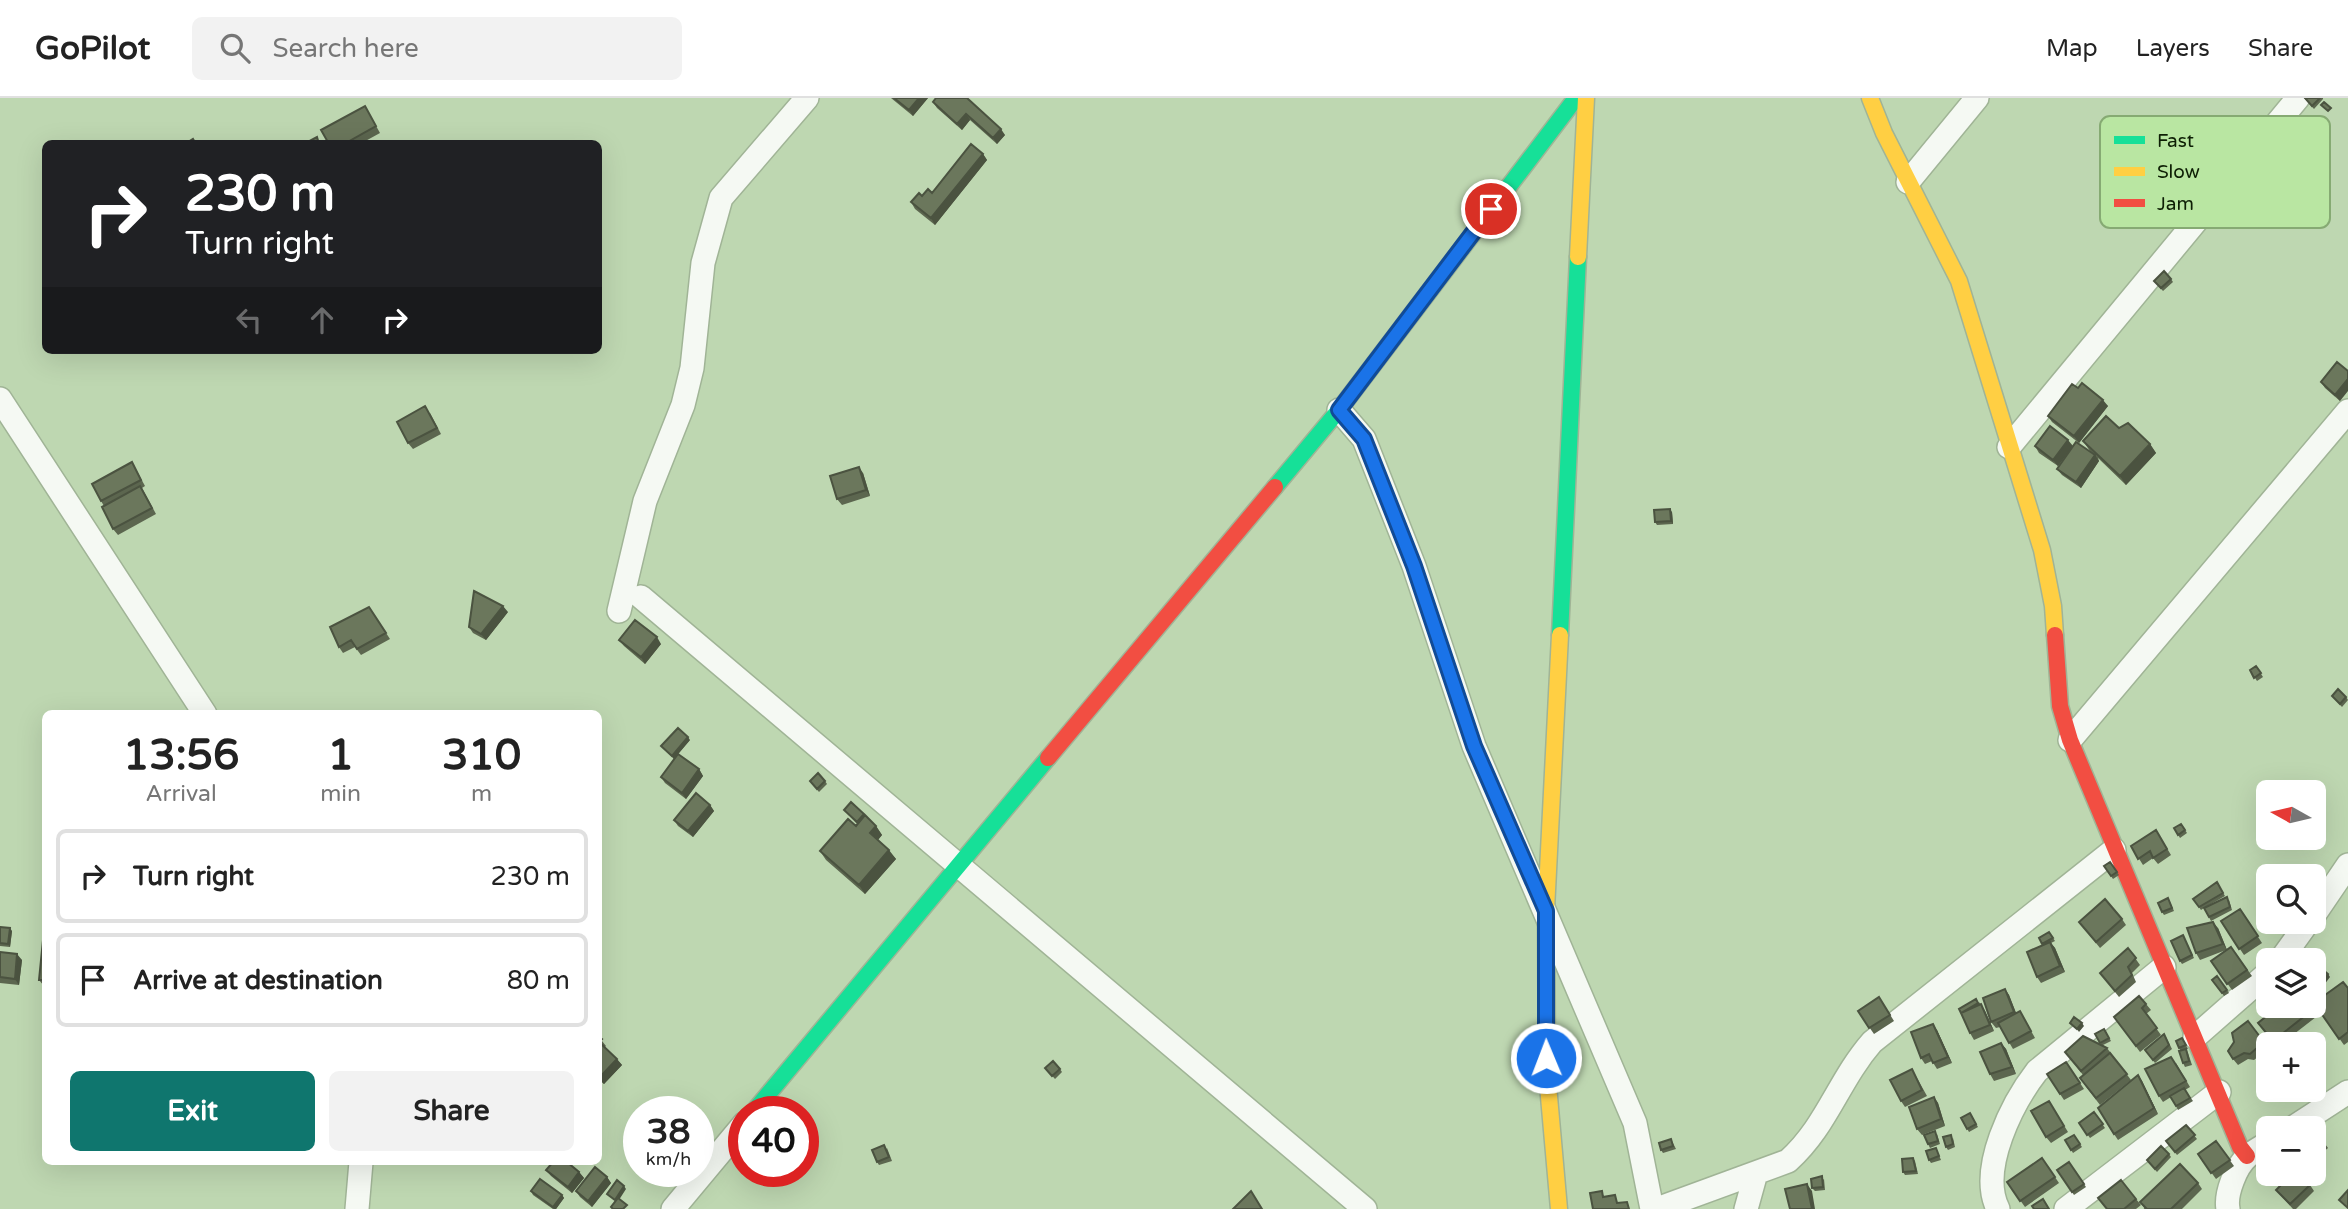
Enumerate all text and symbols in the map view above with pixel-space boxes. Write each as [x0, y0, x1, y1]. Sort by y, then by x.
search box [192, 17, 682, 80]
text: GoPilot [35, 29, 150, 68]
icon: search [216, 29, 254, 67]
text: Search here [272, 33, 419, 64]
text: Map [2046, 34, 2098, 63]
text: Layers [2136, 34, 2210, 63]
text: Share [2248, 34, 2313, 63]
legend [2100, 116, 2330, 228]
text: Fast [2157, 130, 2194, 152]
text: Slow [2157, 161, 2200, 183]
text: 230 m [185, 165, 335, 224]
icon: right [70, 168, 161, 259]
pin [1461, 179, 1521, 239]
icon: arrive [1472, 190, 1510, 228]
text: Jam [2157, 193, 2194, 215]
text: Turn right [185, 225, 334, 263]
icon: left [230, 301, 268, 339]
icon: ahead [303, 301, 341, 339]
icon: right [376, 301, 414, 339]
text: 13:56 [123, 730, 239, 781]
text: 1 [327, 730, 354, 781]
text: 310 [442, 730, 521, 781]
text: Arrival [146, 780, 217, 808]
text: min [320, 780, 361, 808]
text: m [471, 780, 492, 808]
north arrow [2256, 780, 2326, 850]
map controls [2256, 780, 2326, 1186]
icon: right [74, 857, 112, 895]
text: Turn right [133, 861, 254, 892]
text: 230 m [490, 861, 570, 892]
button: search [2256, 864, 2326, 934]
button: layers [2256, 948, 2326, 1018]
icon: arrive [74, 961, 112, 999]
text: Arrive at destination [133, 965, 383, 996]
text: 80 m [507, 965, 570, 996]
position arrow [1509, 1021, 1583, 1095]
button: + [2256, 1032, 2326, 1102]
button: Exit [70, 1071, 315, 1151]
button: Share [329, 1071, 574, 1151]
speed limit sign: 40 [728, 1096, 819, 1187]
text: 38 [647, 1111, 690, 1153]
button: − [2256, 1116, 2326, 1186]
text: km/h [646, 1148, 691, 1170]

